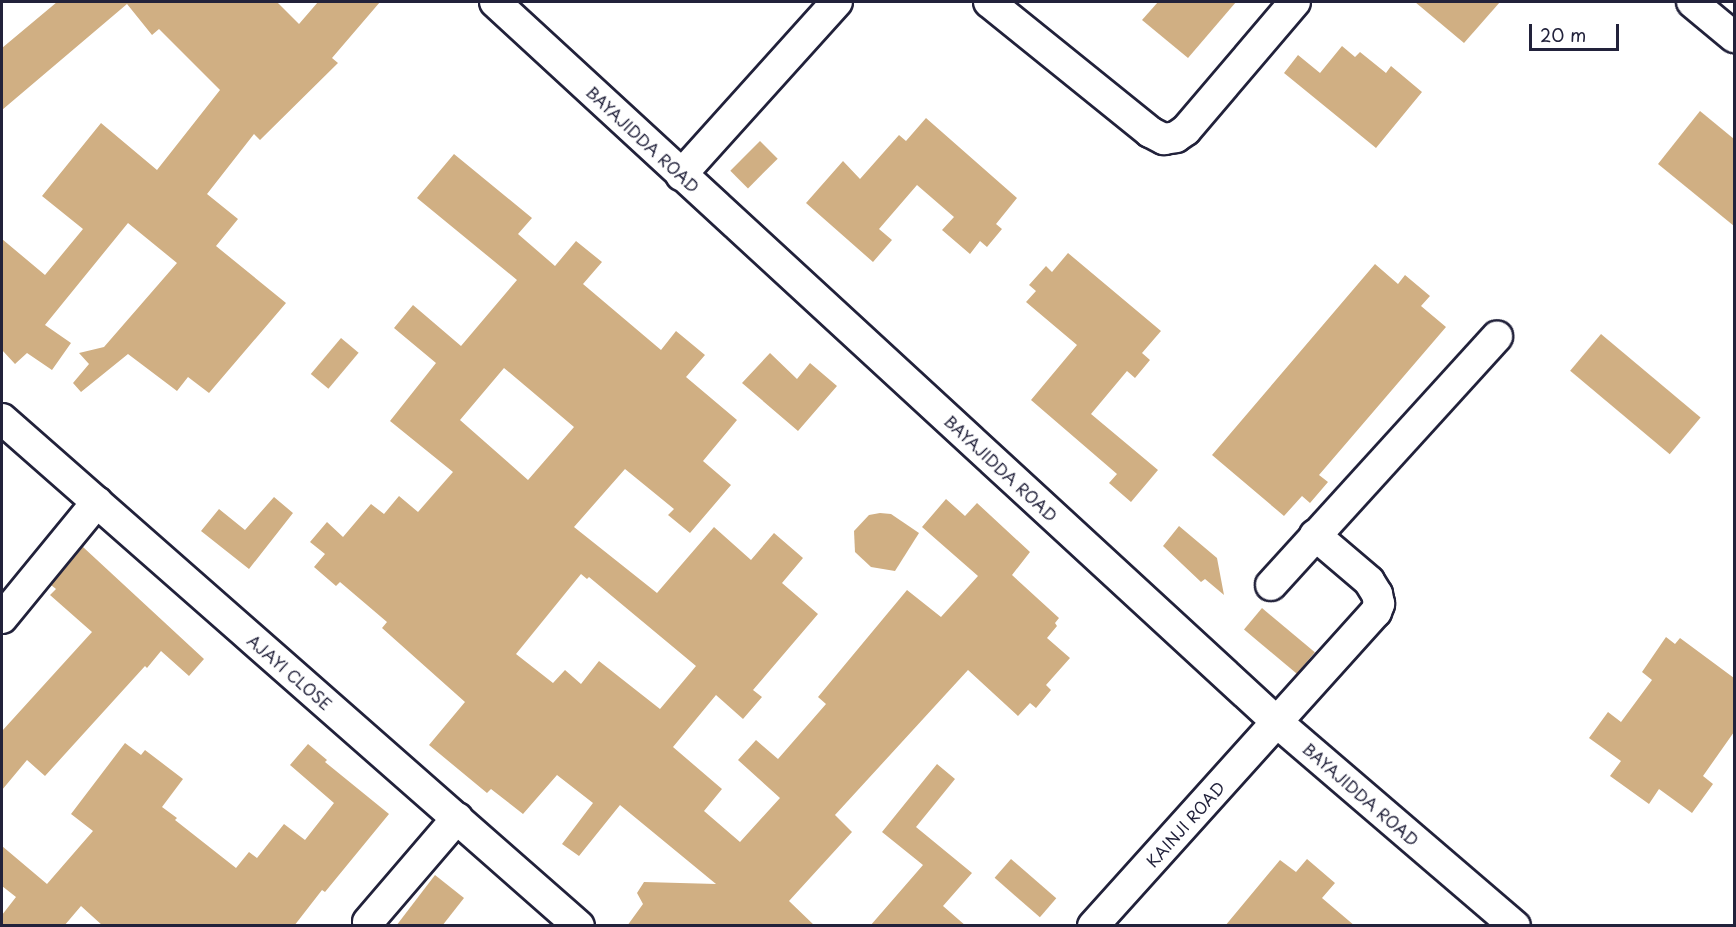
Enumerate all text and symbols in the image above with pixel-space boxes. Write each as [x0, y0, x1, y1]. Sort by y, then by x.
scale bar [1532, 12, 1622, 50]
text: 20 m [1540, 21, 1586, 48]
street label: BAYAJIDDA ROAD [582, 82, 704, 196]
street label: BAYAJIDDA ROAD [940, 411, 1062, 525]
street label: AJAYI CLOSE [244, 630, 336, 714]
street label: BAYAJIDDA ROAD [1299, 738, 1423, 850]
street label: KAINJI ROAD [1141, 777, 1229, 871]

